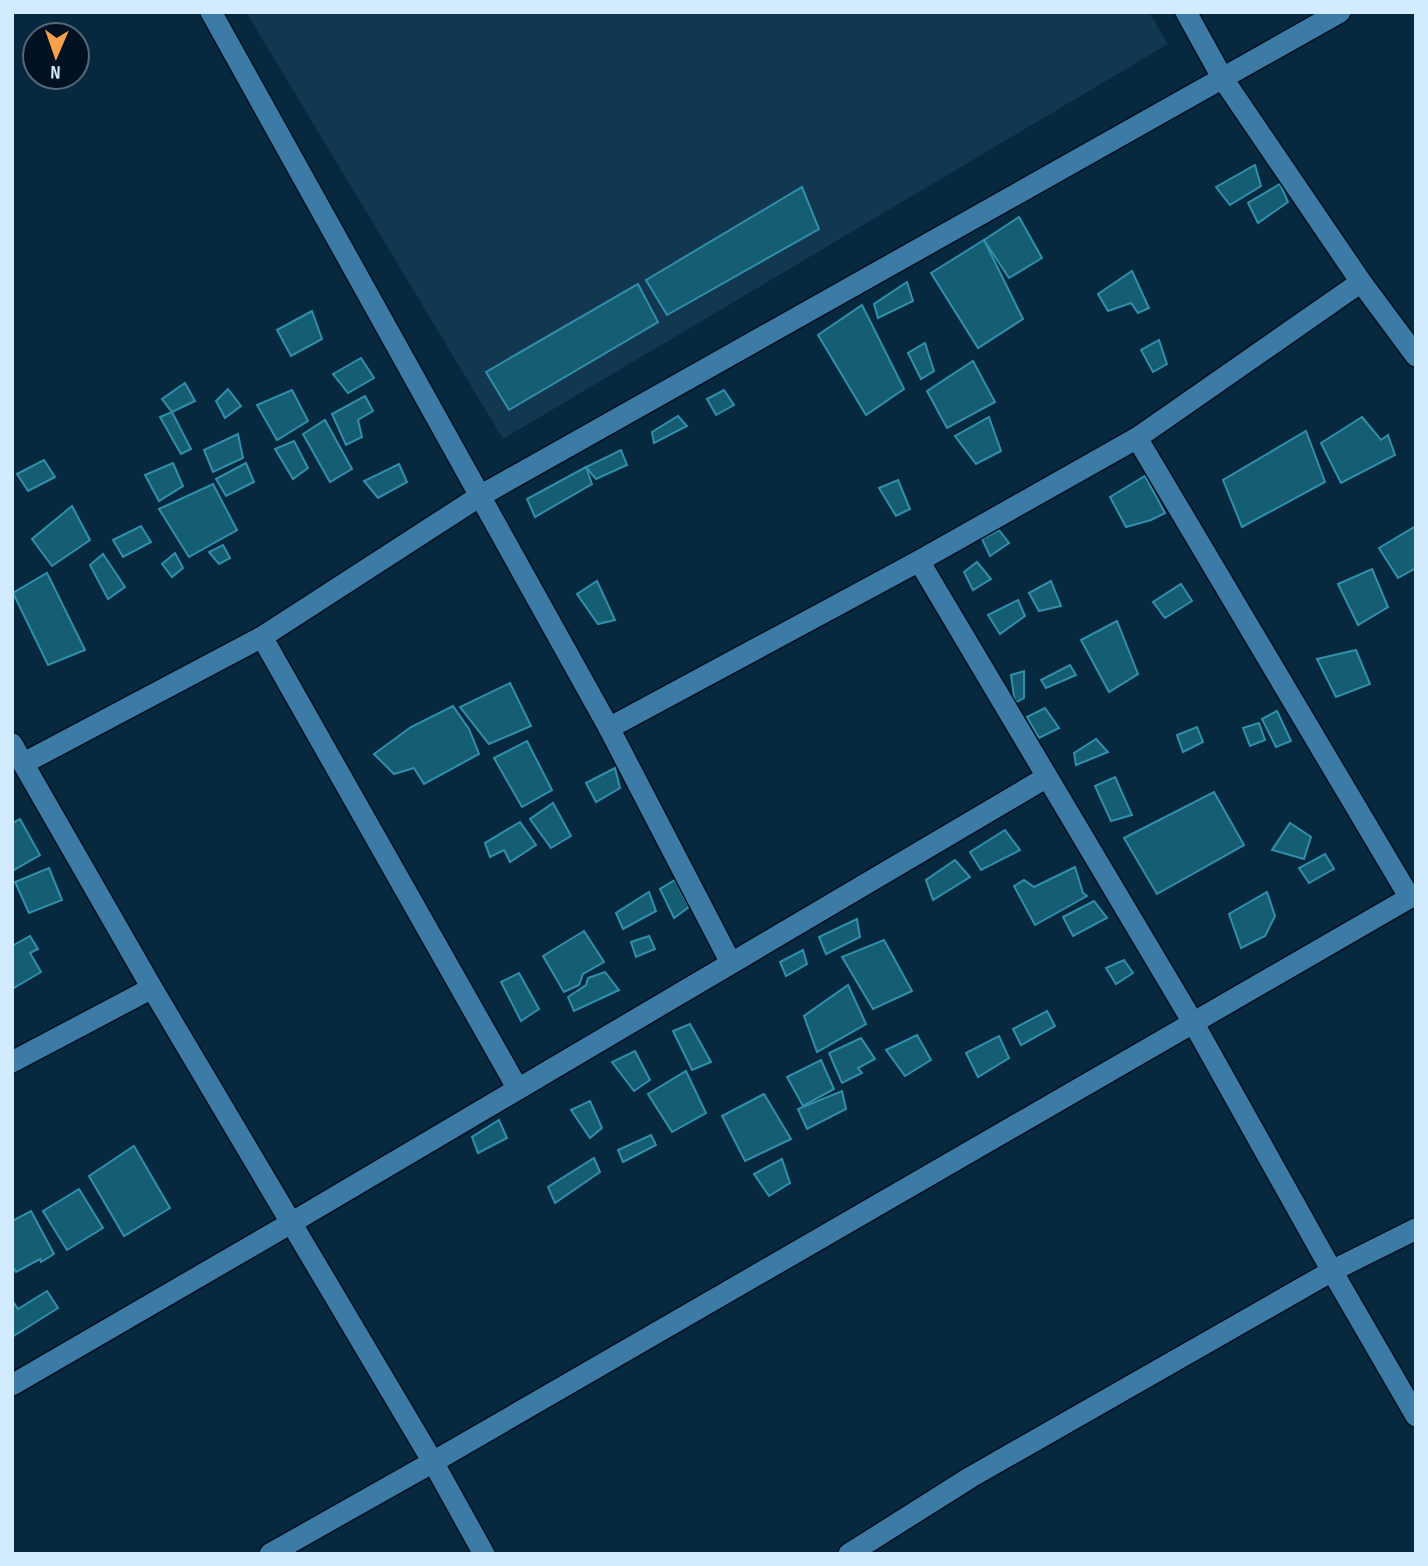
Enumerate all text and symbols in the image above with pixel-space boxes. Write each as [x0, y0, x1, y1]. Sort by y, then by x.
north arrow [21, 21, 91, 91]
text: N [50, 60, 61, 83]

